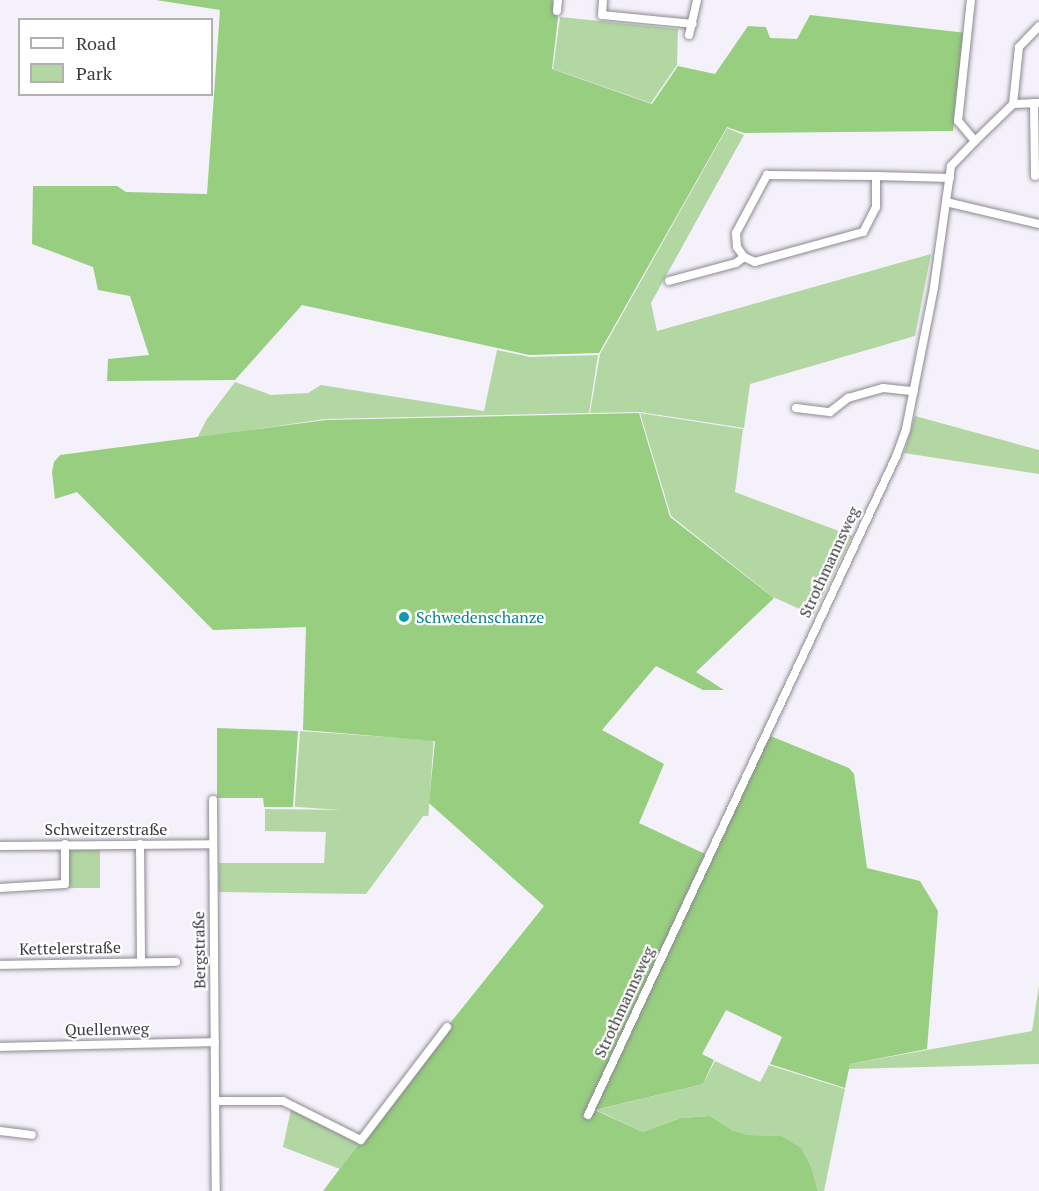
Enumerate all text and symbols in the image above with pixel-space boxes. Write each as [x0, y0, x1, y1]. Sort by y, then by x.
legend [18, 18, 213, 96]
text: Road [76, 31, 116, 55]
text: Park [76, 61, 112, 85]
street label: Strothmannsweg [795, 503, 863, 621]
place label: Schwedenschanze [416, 607, 544, 627]
marker: Schwedenschanze [397, 610, 411, 624]
street label: Schweitzerstraße [45, 819, 167, 839]
street label: Bergstraße [189, 911, 209, 989]
street label: Kettelerstraße [19, 938, 121, 958]
street label: Strothmannsweg [590, 943, 658, 1061]
street label: Quellenweg [65, 1019, 149, 1039]

